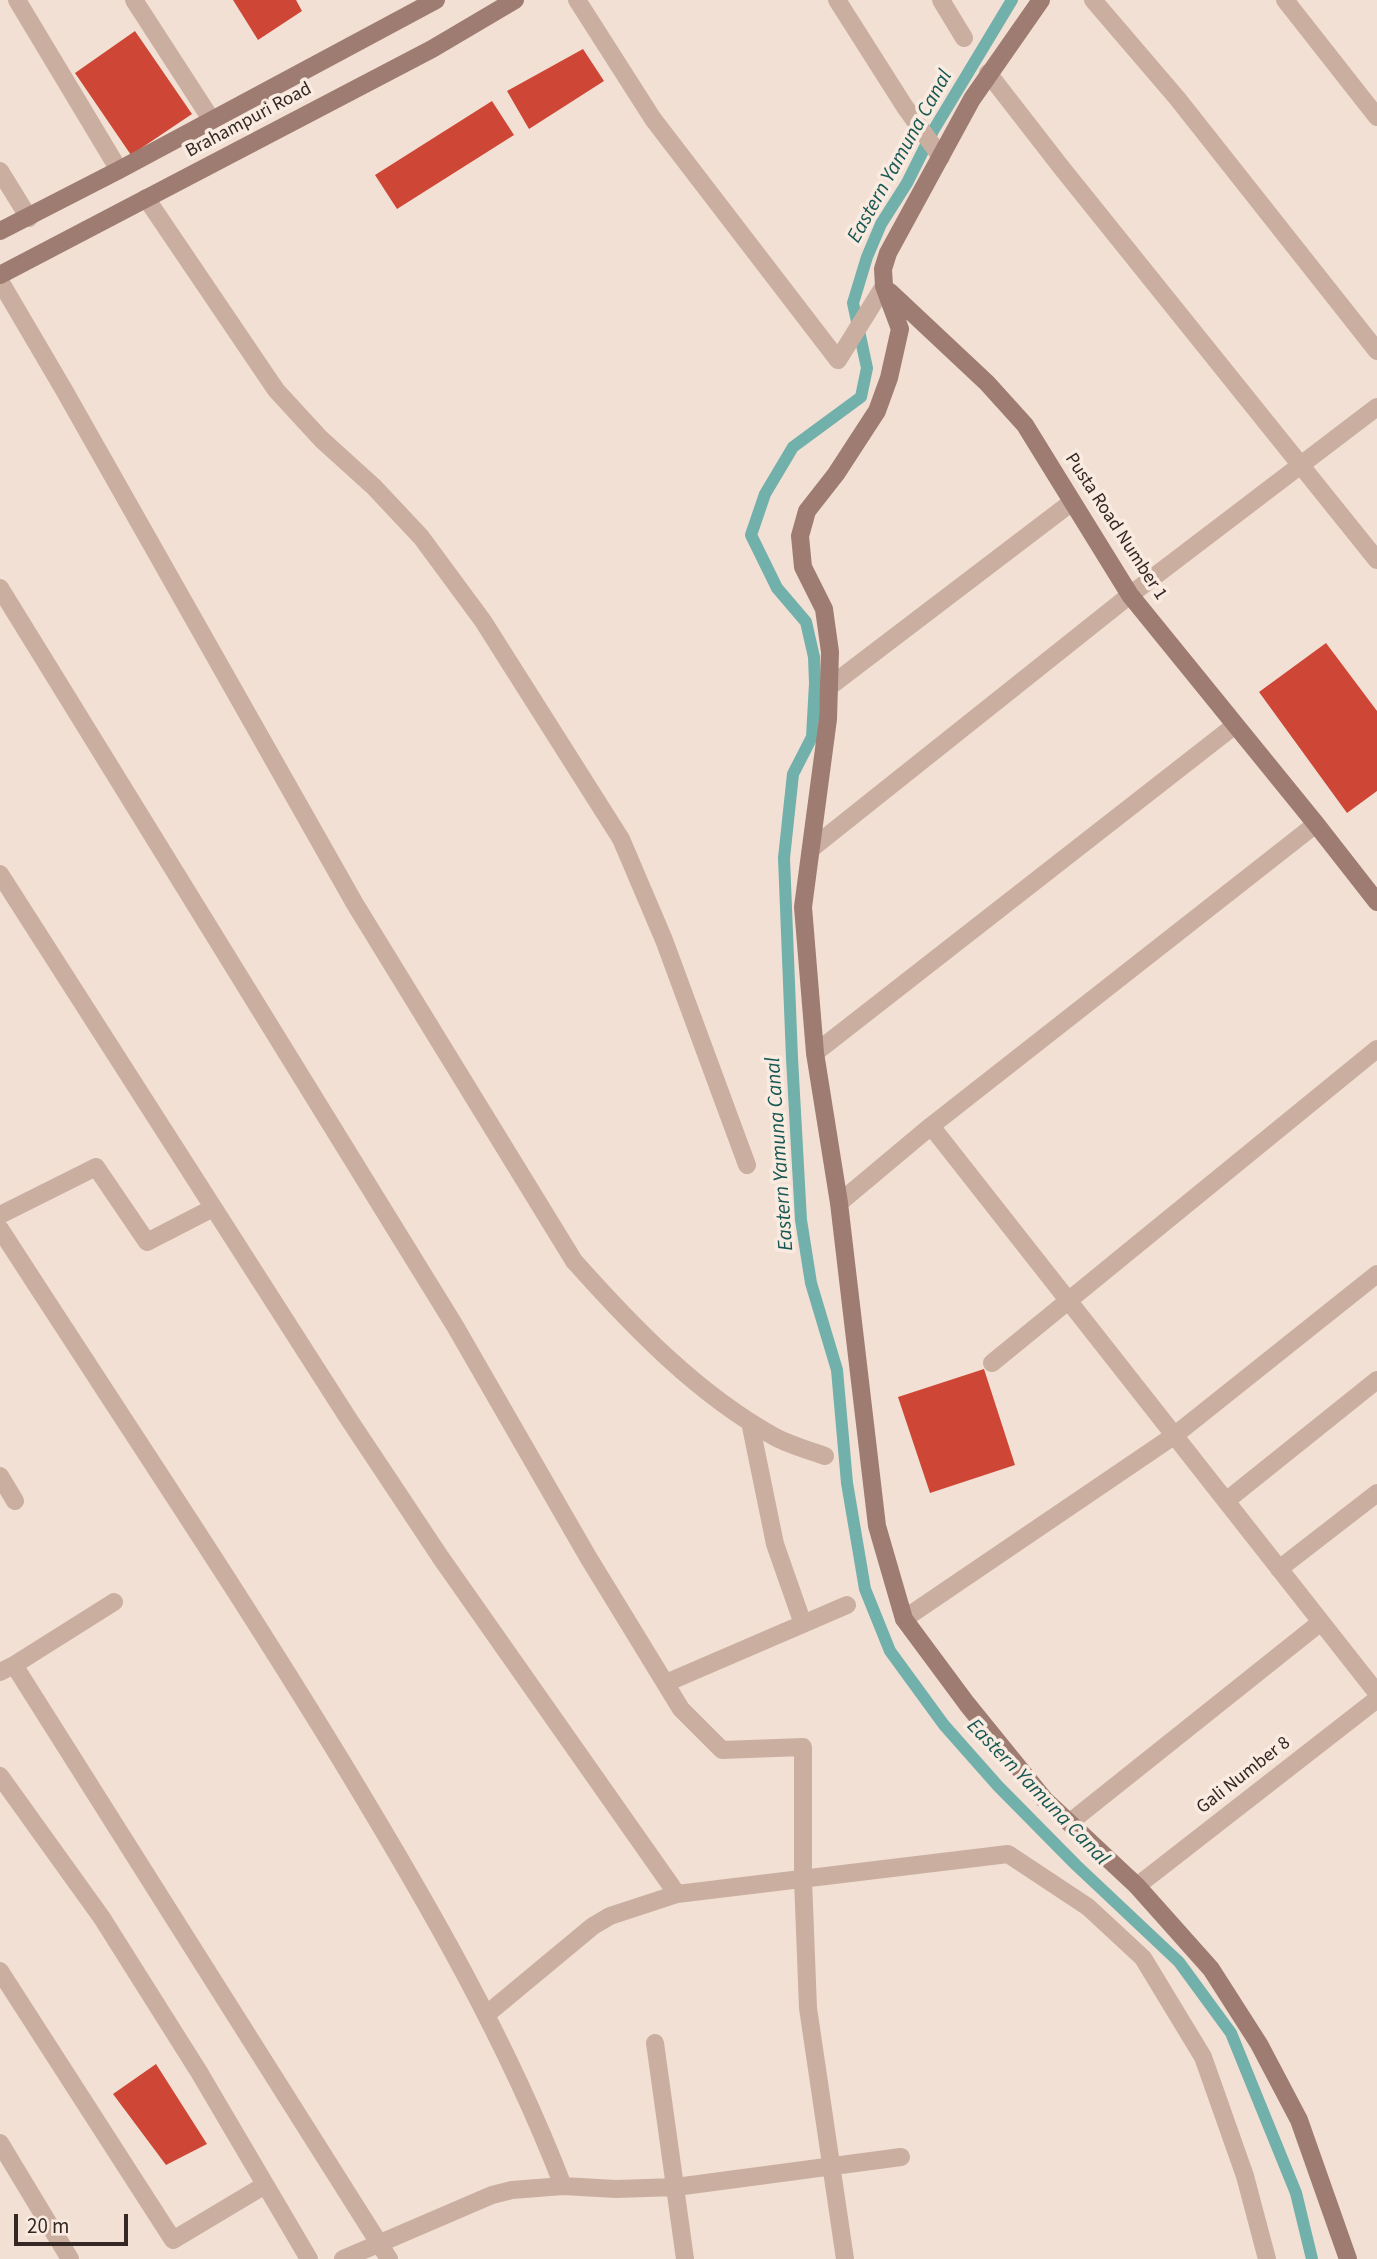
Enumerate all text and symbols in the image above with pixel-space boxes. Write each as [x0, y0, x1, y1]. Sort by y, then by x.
water label: Eastern Yamuna Canal [843, 66, 959, 248]
street label: Brahampuri Road [182, 78, 316, 164]
street label: Pusta Road Number 1 [1059, 449, 1171, 605]
water label: Eastern Yamuna Canal [762, 1056, 800, 1252]
water label: Eastern Yamuna Canal [961, 1714, 1113, 1872]
street label: Gali Number 8 [1193, 1732, 1295, 1820]
scale bar [18, 2200, 131, 2244]
text: 20 m [27, 2211, 69, 2241]

